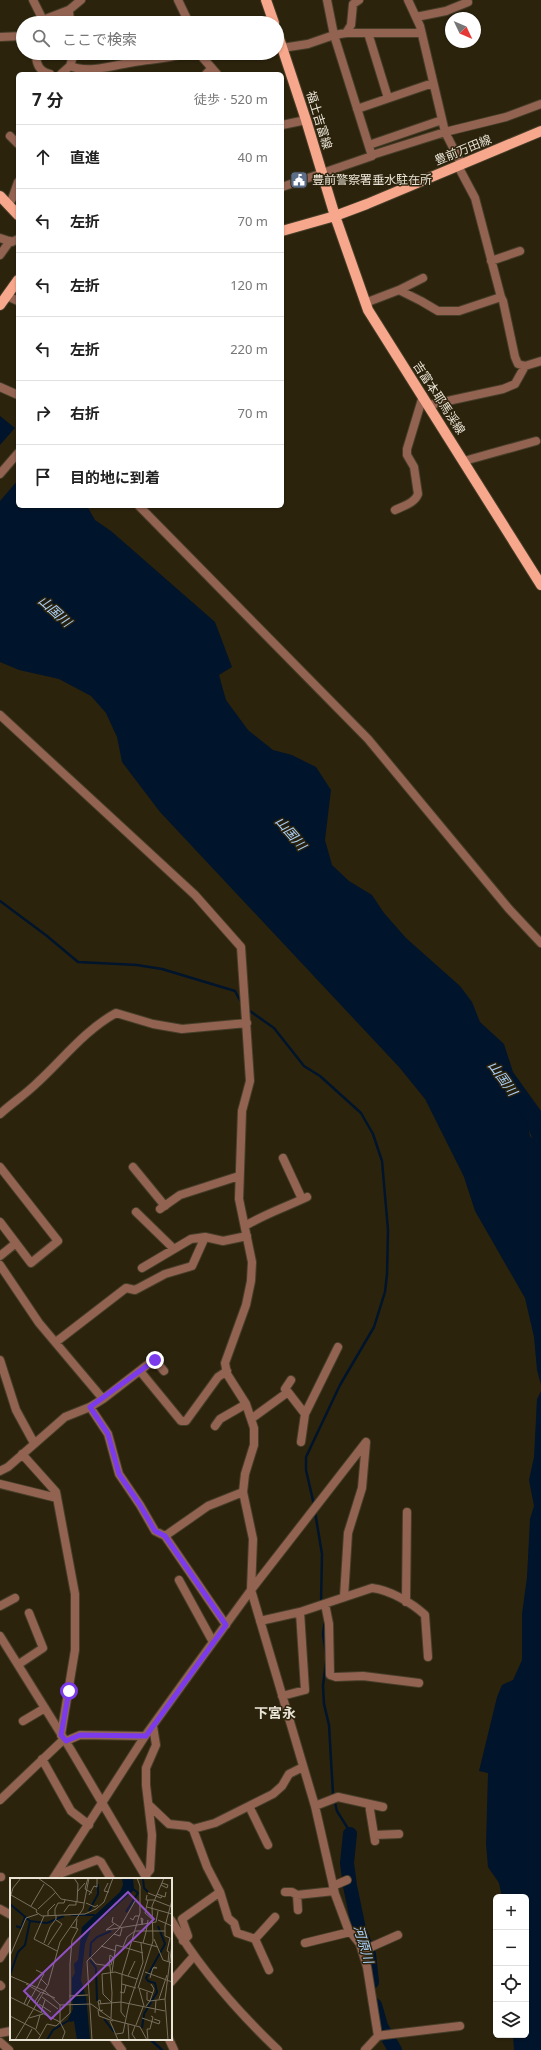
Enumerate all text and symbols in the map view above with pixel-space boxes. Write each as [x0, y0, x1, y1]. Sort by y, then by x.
north arrow [445, 12, 481, 48]
search box [16, 16, 284, 60]
icon: search [30, 27, 52, 49]
text: ここで検索 [62, 29, 137, 49]
text: 7 分 [32, 88, 63, 111]
street label: 福土吉富線 [303, 89, 336, 151]
text: 徒歩 · 520 m [194, 90, 268, 108]
street label: 豊前万田線 [432, 130, 494, 169]
icon: ahead [32, 146, 54, 168]
text: 直進 [70, 147, 100, 167]
text: 40 m [238, 148, 268, 166]
public building icon: 豊前警察署垂水駐在所 [289, 170, 309, 190]
place label: 豊前警察署垂水駐在所 [312, 171, 432, 188]
icon: left [32, 210, 54, 232]
text: 左折 [70, 211, 100, 231]
text: 70 m [238, 212, 268, 230]
icon: left [32, 274, 54, 296]
text: 左折 [70, 275, 100, 295]
text: 120 m [230, 276, 268, 294]
icon: left [32, 338, 54, 360]
text: 左折 [70, 339, 100, 359]
text: 220 m [230, 340, 268, 358]
street label: 吉富本耶馬渓線 [409, 358, 469, 438]
icon: right [32, 402, 54, 424]
text: 右折 [70, 403, 100, 423]
text: 70 m [238, 404, 268, 422]
icon: arrive [32, 466, 54, 488]
text: 目的地に到着 [70, 467, 160, 487]
water label: 山国川 [34, 591, 77, 632]
water label: 山国川 [271, 812, 312, 855]
water label: 山国川 [484, 1057, 523, 1101]
route end [146, 1351, 164, 1369]
route start [60, 1682, 78, 1700]
district label: 下宮永 [254, 1703, 296, 1722]
inset map [10, 1878, 172, 2040]
map controls [493, 1894, 529, 2038]
button: + [493, 1894, 529, 1930]
water label: 河原川 [350, 1923, 379, 1967]
button: − [493, 1930, 529, 1966]
button: locate [493, 1966, 529, 2002]
button: layers [493, 2002, 529, 2038]

